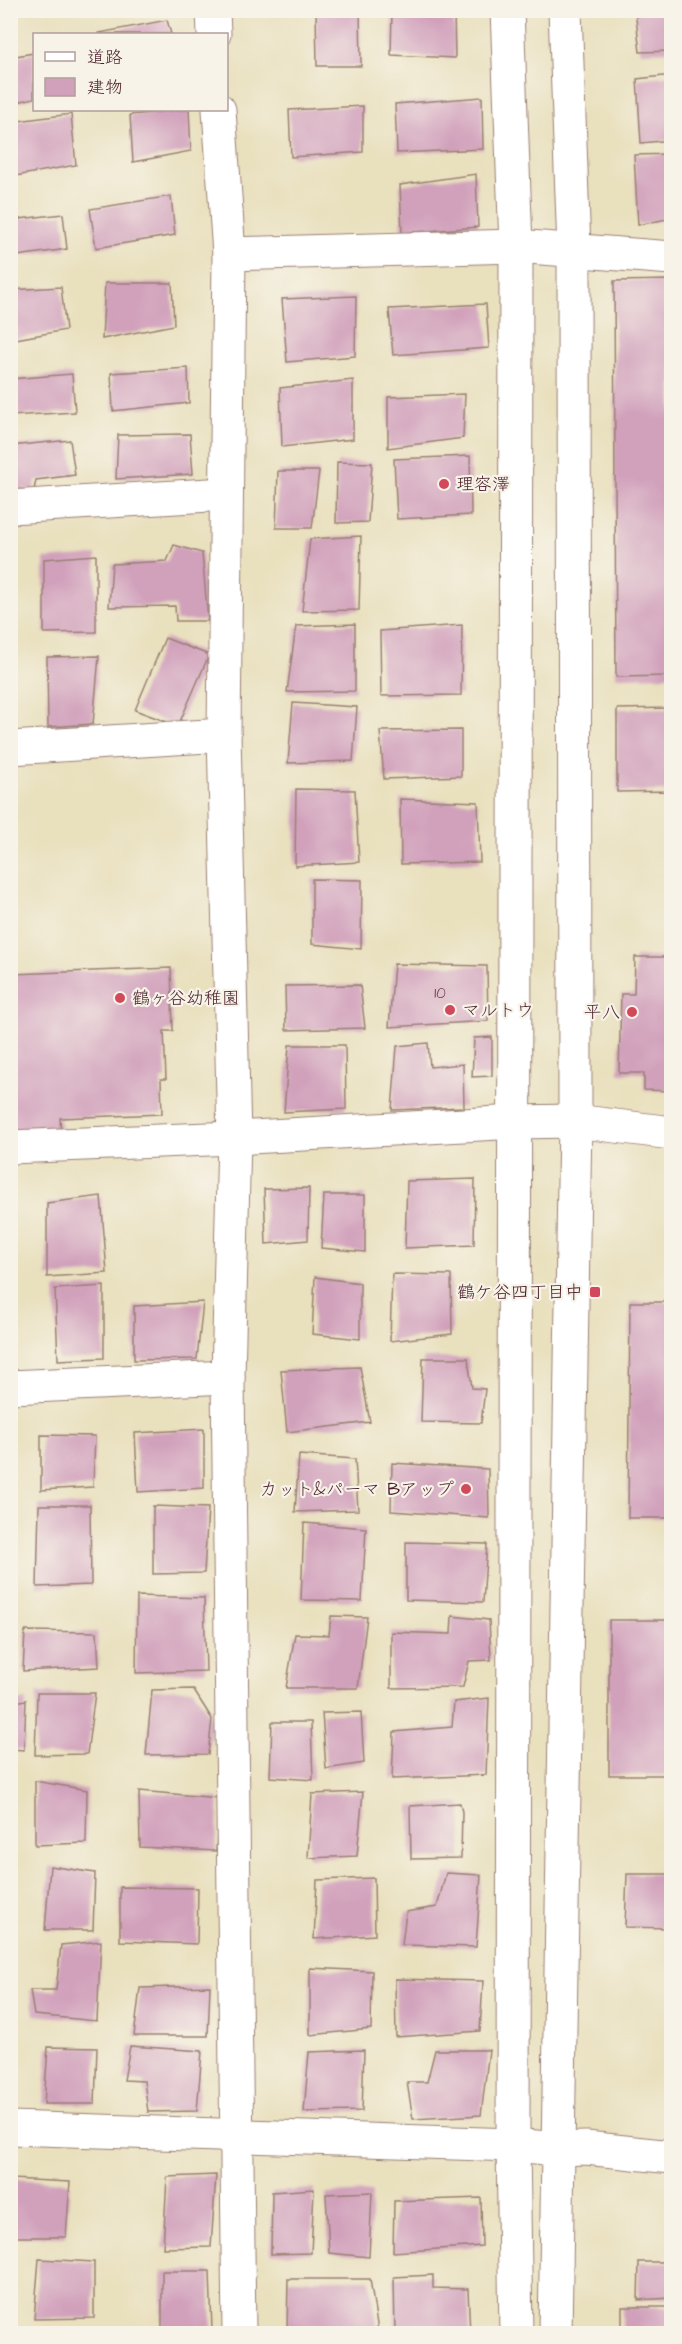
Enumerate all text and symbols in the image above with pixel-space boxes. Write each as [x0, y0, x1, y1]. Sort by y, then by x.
legend [33, 33, 228, 111]
text: 道路 [87, 45, 123, 70]
text: 建物 [87, 75, 123, 100]
place label: 理容澤 [456, 472, 510, 497]
marker: 理容澤 [437, 477, 451, 491]
house number: 10 [434, 983, 446, 1004]
place label: 鶴ヶ谷幼稚園 [132, 986, 240, 1011]
marker: 鶴ヶ谷幼稚園 [113, 991, 127, 1005]
place label: マルトウ [462, 998, 534, 1023]
place label: 平八 [584, 1000, 620, 1025]
marker: マルトウ [443, 1003, 457, 1017]
marker: 平八 [625, 1005, 639, 1019]
place label: 鶴ケ谷四丁目中 [457, 1280, 583, 1305]
marker: 鶴ケ谷四丁目中 [588, 1285, 602, 1299]
place label: カット&パーマ Bアップ [260, 1477, 454, 1502]
marker: カット&パーマ Bアップ [459, 1482, 473, 1496]

